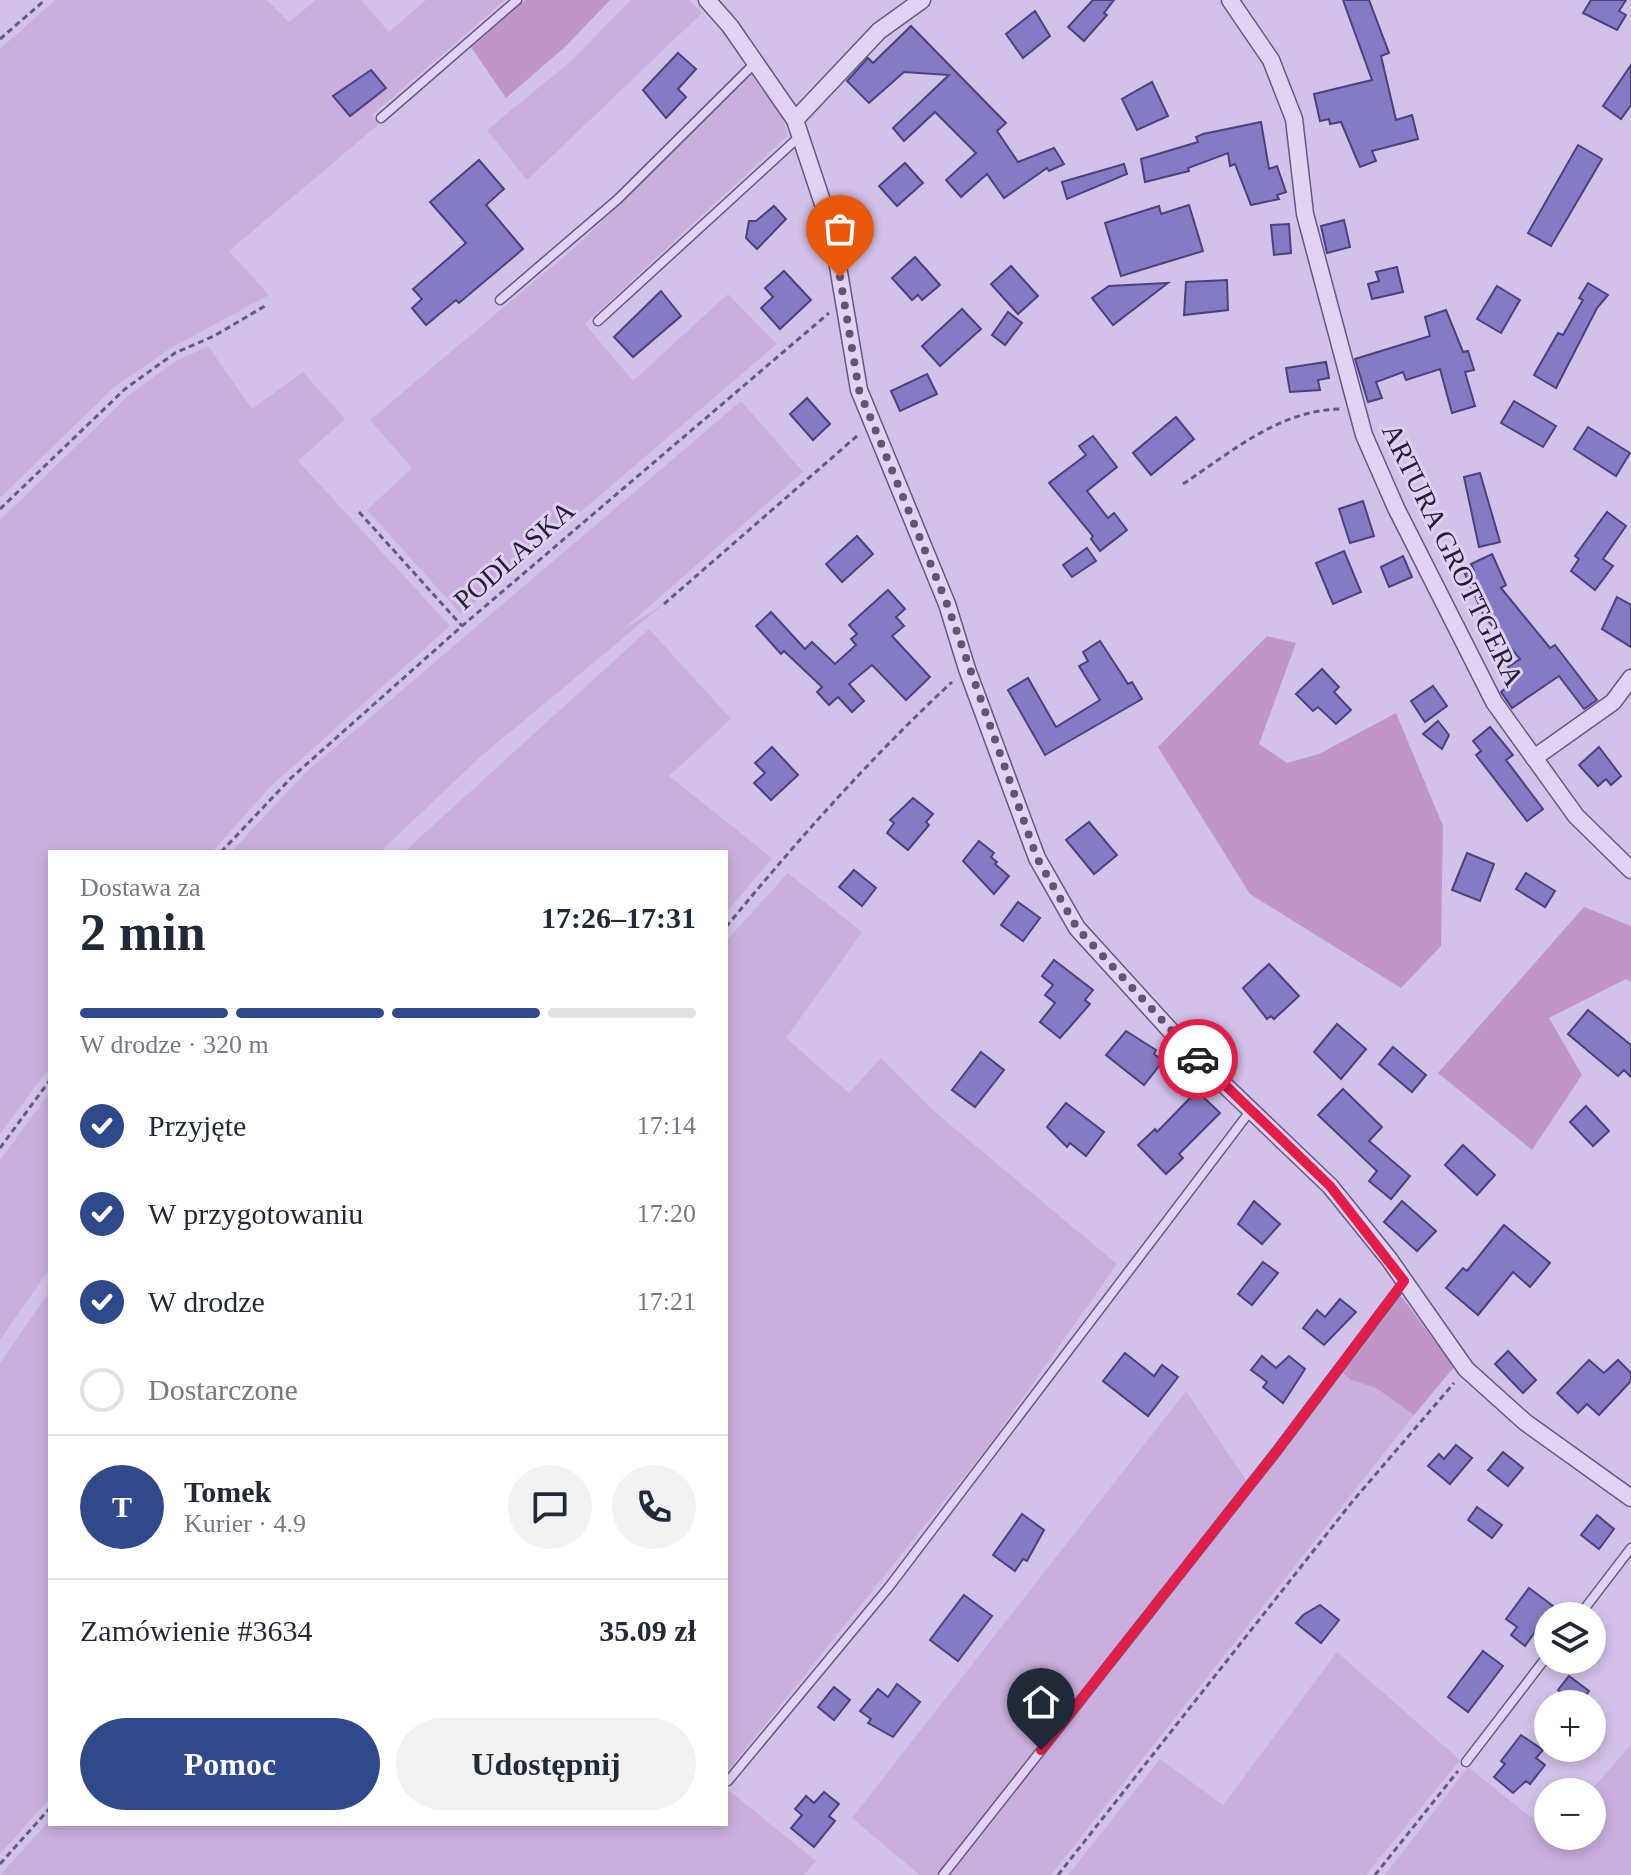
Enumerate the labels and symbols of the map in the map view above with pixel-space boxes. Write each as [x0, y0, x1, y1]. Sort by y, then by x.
pin [806, 195, 874, 277]
street label: ARTURA GROTTGERA [1376, 419, 1530, 692]
street label: PODLASKA [447, 494, 581, 616]
courier [1158, 1019, 1238, 1099]
pin [1007, 1668, 1075, 1750]

